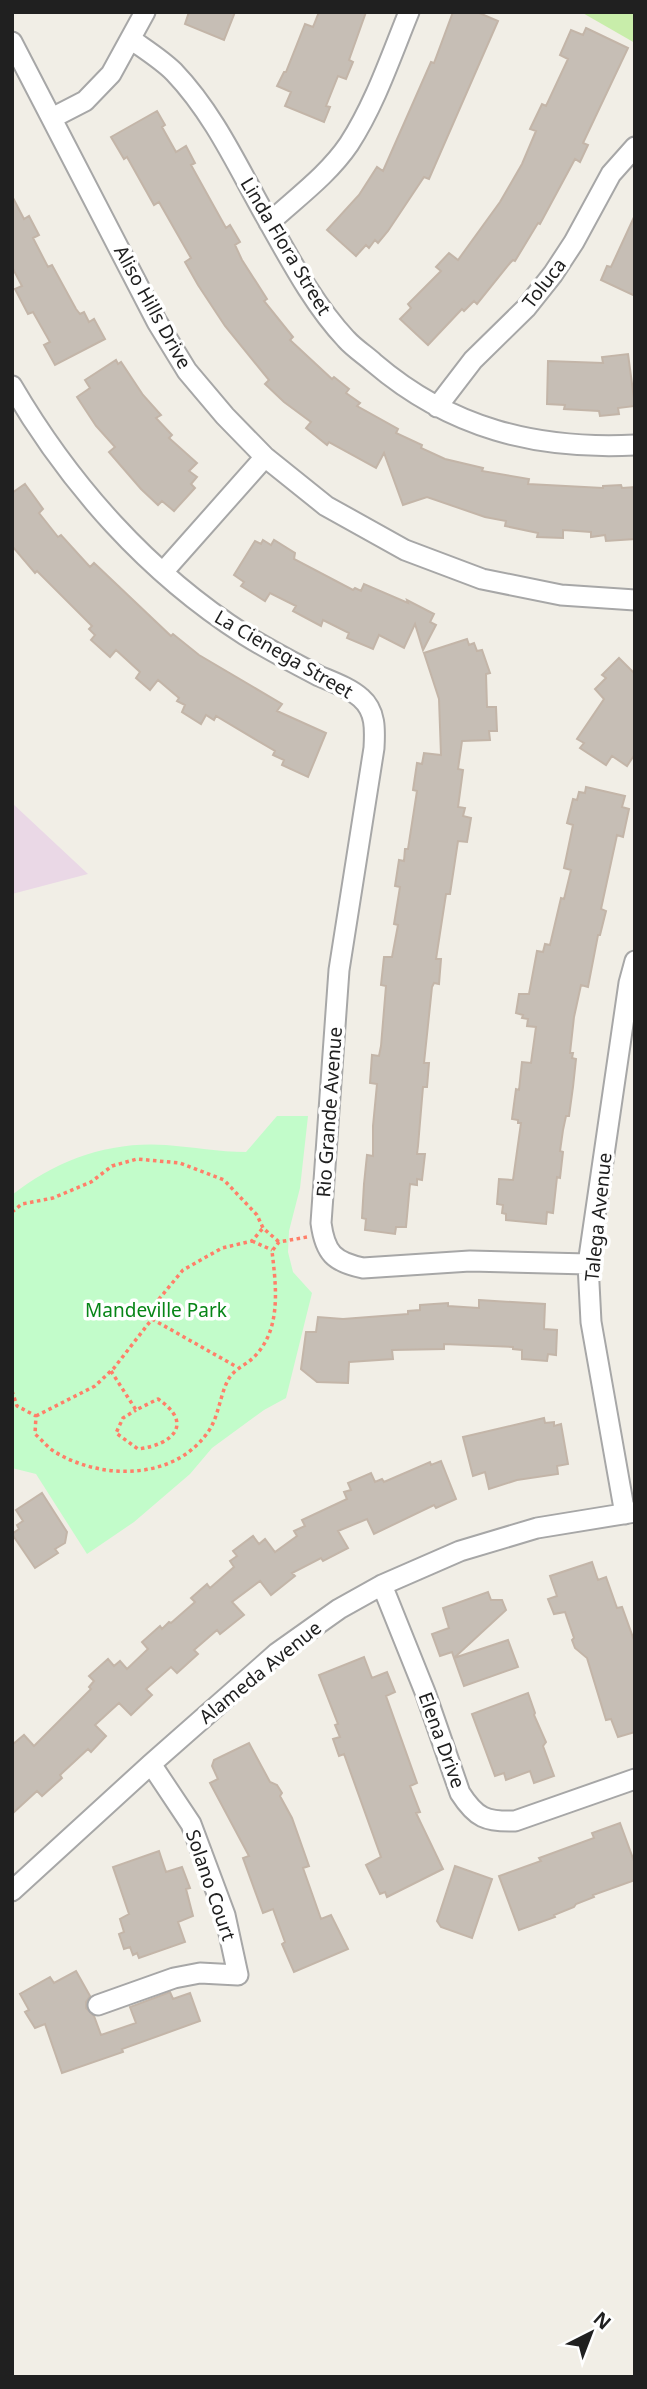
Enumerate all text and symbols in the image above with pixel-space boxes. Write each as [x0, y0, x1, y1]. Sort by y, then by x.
street label: Linda Flora Street [235, 172, 337, 320]
street label: Aliso Hills Drive [108, 241, 198, 373]
street label: Toluca [516, 252, 572, 314]
street label: La Cienega Street [210, 604, 358, 704]
street label: Rio Grande Avenue [310, 1026, 348, 1198]
street label: Talega Avenue [578, 1151, 618, 1283]
park label: Mandeville Park [85, 1297, 227, 1323]
street label: Alameda Avenue [193, 1615, 327, 1729]
street label: Elena Drive [413, 1688, 471, 1792]
street label: Solano Court [180, 1826, 242, 1944]
north arrow [556, 2298, 626, 2368]
text: N [588, 2306, 617, 2335]

